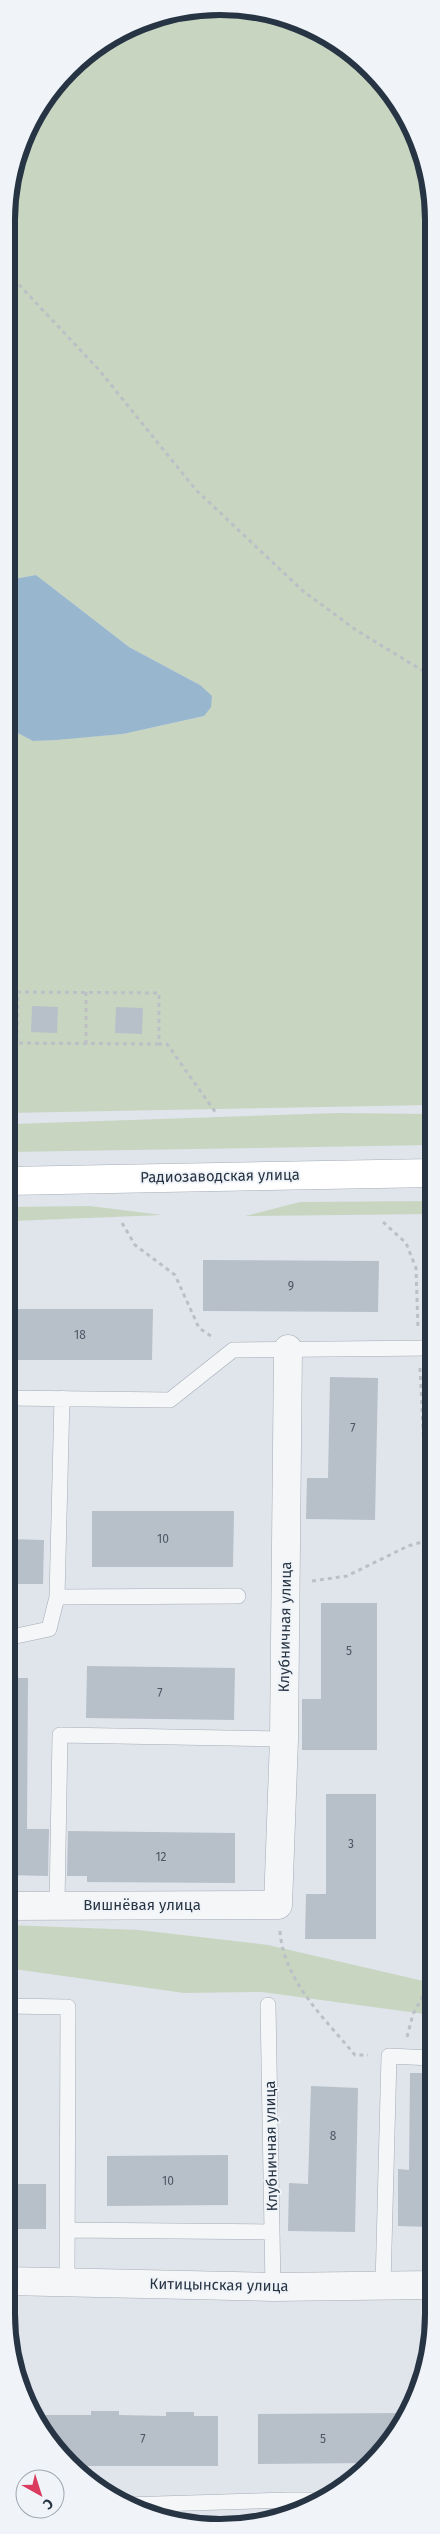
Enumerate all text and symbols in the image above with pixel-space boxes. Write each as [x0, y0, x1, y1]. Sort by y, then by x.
street label: Радиозаводская улица [140, 1166, 300, 1186]
house number: 9 [288, 1279, 294, 1293]
house number: 18 [74, 1328, 86, 1342]
house number: 7 [350, 1421, 356, 1435]
house number: 10 [157, 1532, 169, 1546]
street label: Клубничная улица [275, 1561, 295, 1693]
house number: 5 [346, 1644, 352, 1658]
house number: 7 [157, 1686, 163, 1700]
house number: 3 [348, 1837, 354, 1851]
house number: 12 [155, 1850, 167, 1864]
street label: Вишнёвая улица [83, 1896, 201, 1914]
street label: Клубничная улица [261, 2080, 281, 2212]
house number: 8 [330, 2129, 337, 2143]
house number: 10 [162, 2174, 174, 2188]
street label: Китицынская улица [149, 2275, 289, 2295]
house number: 7 [140, 2432, 146, 2446]
house number: 5 [320, 2432, 326, 2446]
north arrow [15, 2469, 65, 2519]
text: С [39, 2495, 56, 2513]

